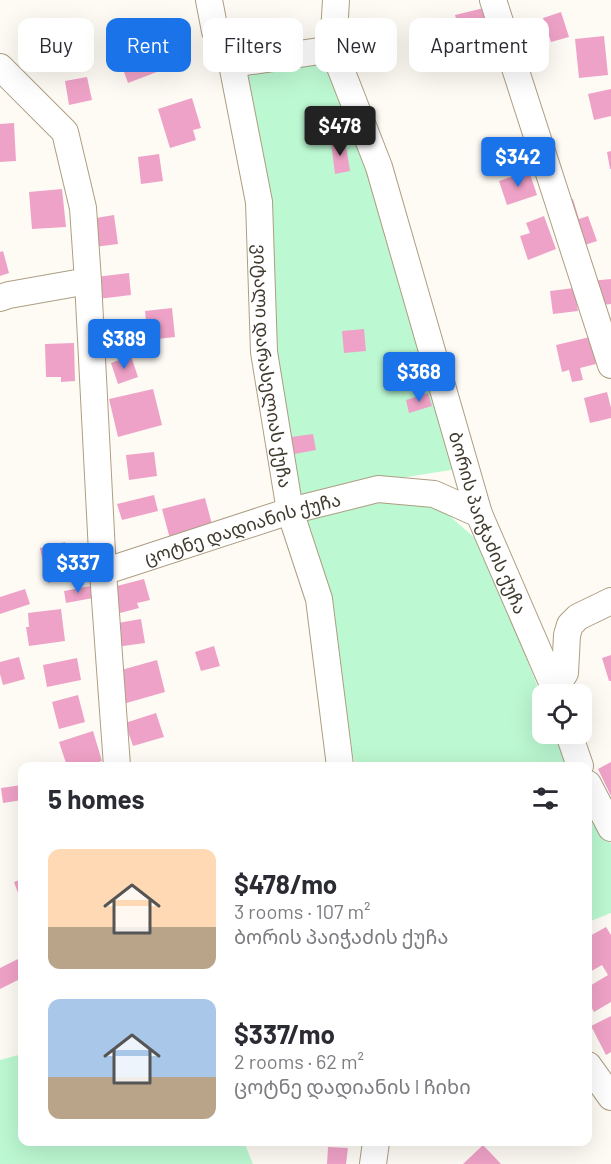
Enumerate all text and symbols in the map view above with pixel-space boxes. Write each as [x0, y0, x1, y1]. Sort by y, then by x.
chip: Buy [18, 18, 94, 72]
chip: Rent [106, 18, 191, 72]
chip: Filters [203, 18, 303, 72]
chip: New [315, 18, 397, 72]
chip: Apartment [409, 18, 549, 72]
pin: $478 [304, 106, 376, 157]
text: $478 [319, 113, 361, 137]
pin: $342 [482, 137, 554, 188]
text: $342 [495, 144, 541, 168]
street label: ვიტალი დარასელიას ქუჩა [248, 244, 297, 489]
pin: $389 [88, 319, 160, 370]
text: $389 [102, 326, 146, 350]
pin: $368 [383, 352, 455, 403]
text: $368 [397, 359, 441, 383]
street label: ბორის პაიჭაძის ქუჩა [445, 429, 532, 617]
street label: ცოტნე დადიანის ქუჩა [141, 488, 343, 570]
pin: $337 [42, 543, 114, 594]
text: $337 [57, 550, 99, 574]
map controls [532, 684, 592, 744]
button: locate [532, 684, 592, 744]
icon: filters [529, 782, 562, 815]
text: 5 homes [48, 783, 145, 814]
text: $478/mo [234, 868, 337, 899]
icon: home [96, 873, 168, 945]
text: 3 rooms · 107 m² [234, 899, 370, 923]
text: ბორის პაიჭაძის ქუჩა [234, 924, 449, 948]
text: $337/mo [234, 1018, 335, 1049]
icon: home [96, 1023, 168, 1095]
text: 2 rooms · 62 m² [234, 1049, 364, 1073]
text: ცოტნე დადიანის I ჩიხი [234, 1074, 471, 1098]

